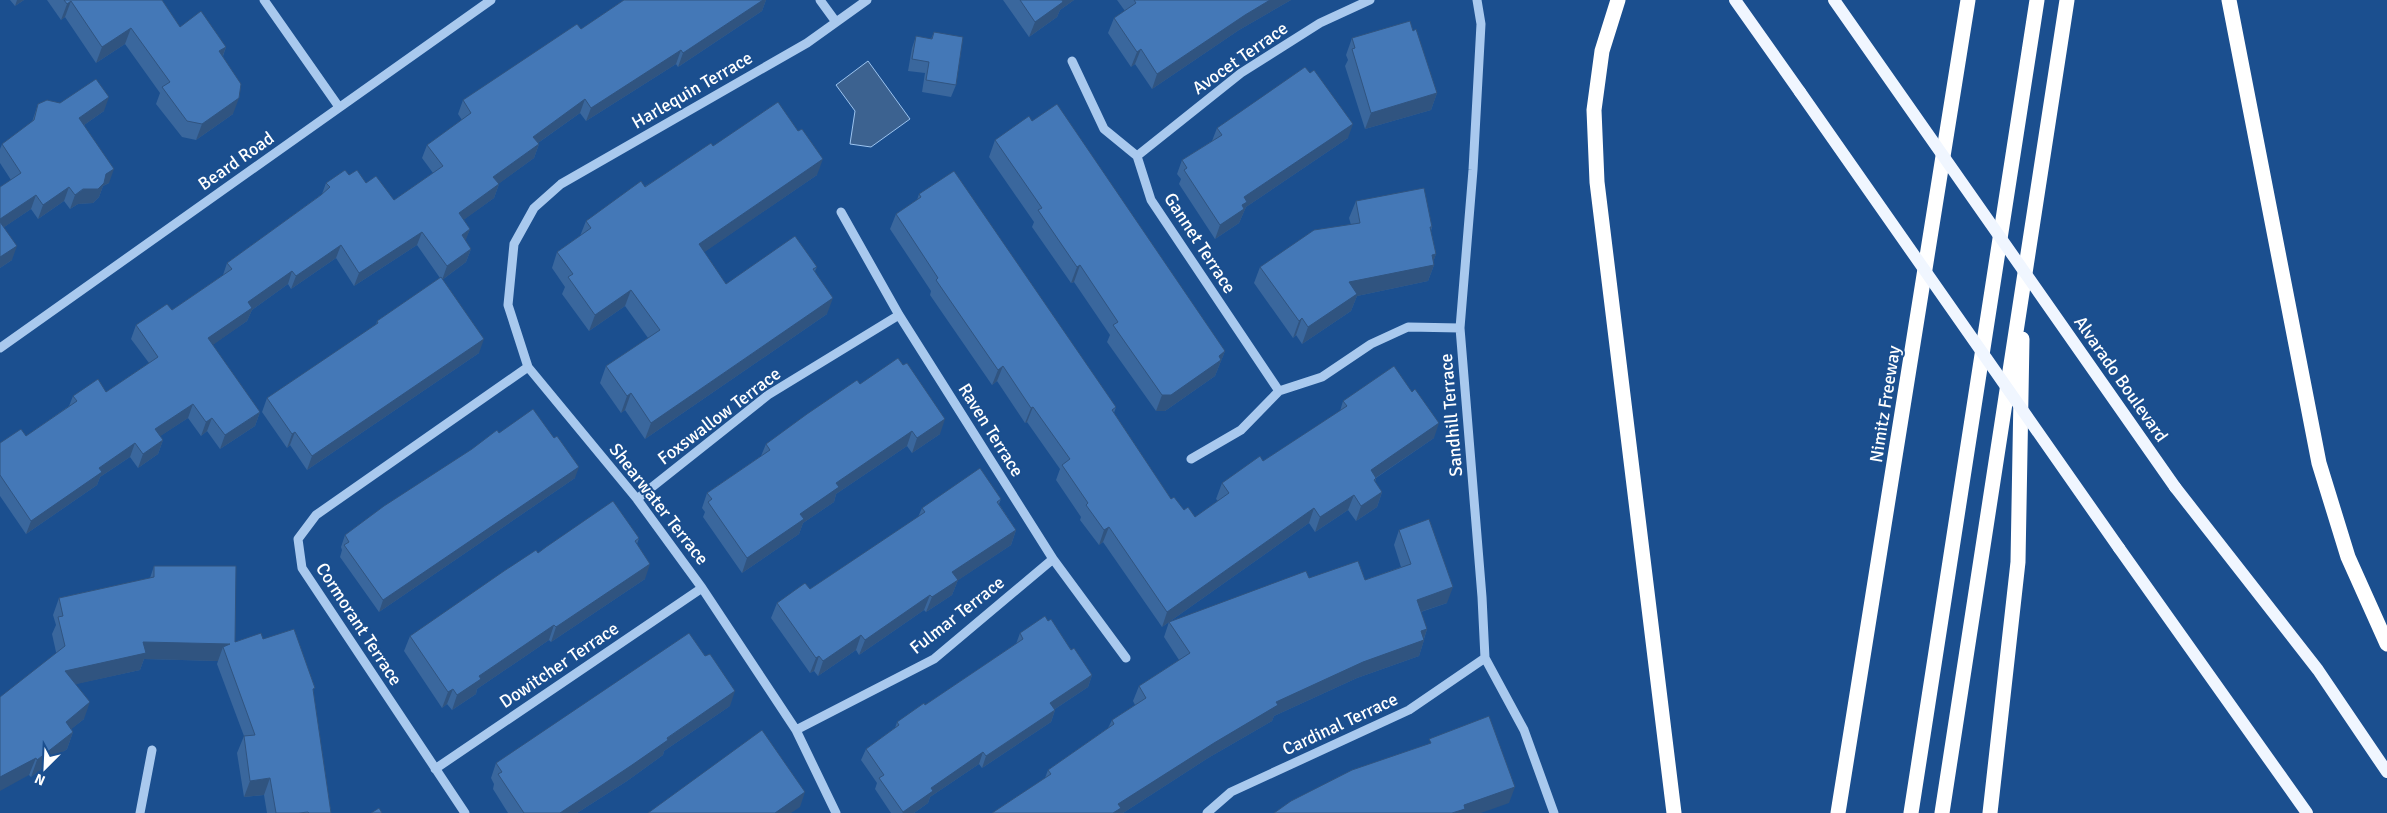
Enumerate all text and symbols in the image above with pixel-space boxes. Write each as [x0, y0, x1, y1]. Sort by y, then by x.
street label: Avocet Terrace [1188, 17, 1292, 99]
street label: Harlequin Terrace [628, 47, 756, 133]
street label: Beard Road [194, 127, 278, 195]
street label: Gannet Terrace [1159, 189, 1241, 297]
street label: Alvarado Boulevard [2069, 312, 2173, 446]
street label: Nimitz Freeway [1865, 343, 1905, 464]
street label: Sandhill Terrace [1435, 353, 1467, 477]
street label: Foxswallow Terrace [653, 363, 785, 469]
street label: Raven Terrace [954, 379, 1028, 481]
street label: Shearwater Terrace [605, 439, 713, 569]
street label: Cormorant Terrace [311, 558, 407, 690]
street label: Fulmar Terrace [905, 571, 1009, 659]
street label: Dowitcher Terrace [495, 617, 623, 713]
street label: Cardinal Terrace [1279, 688, 1401, 760]
north arrow [20, 743, 70, 793]
text: N [32, 770, 48, 789]

